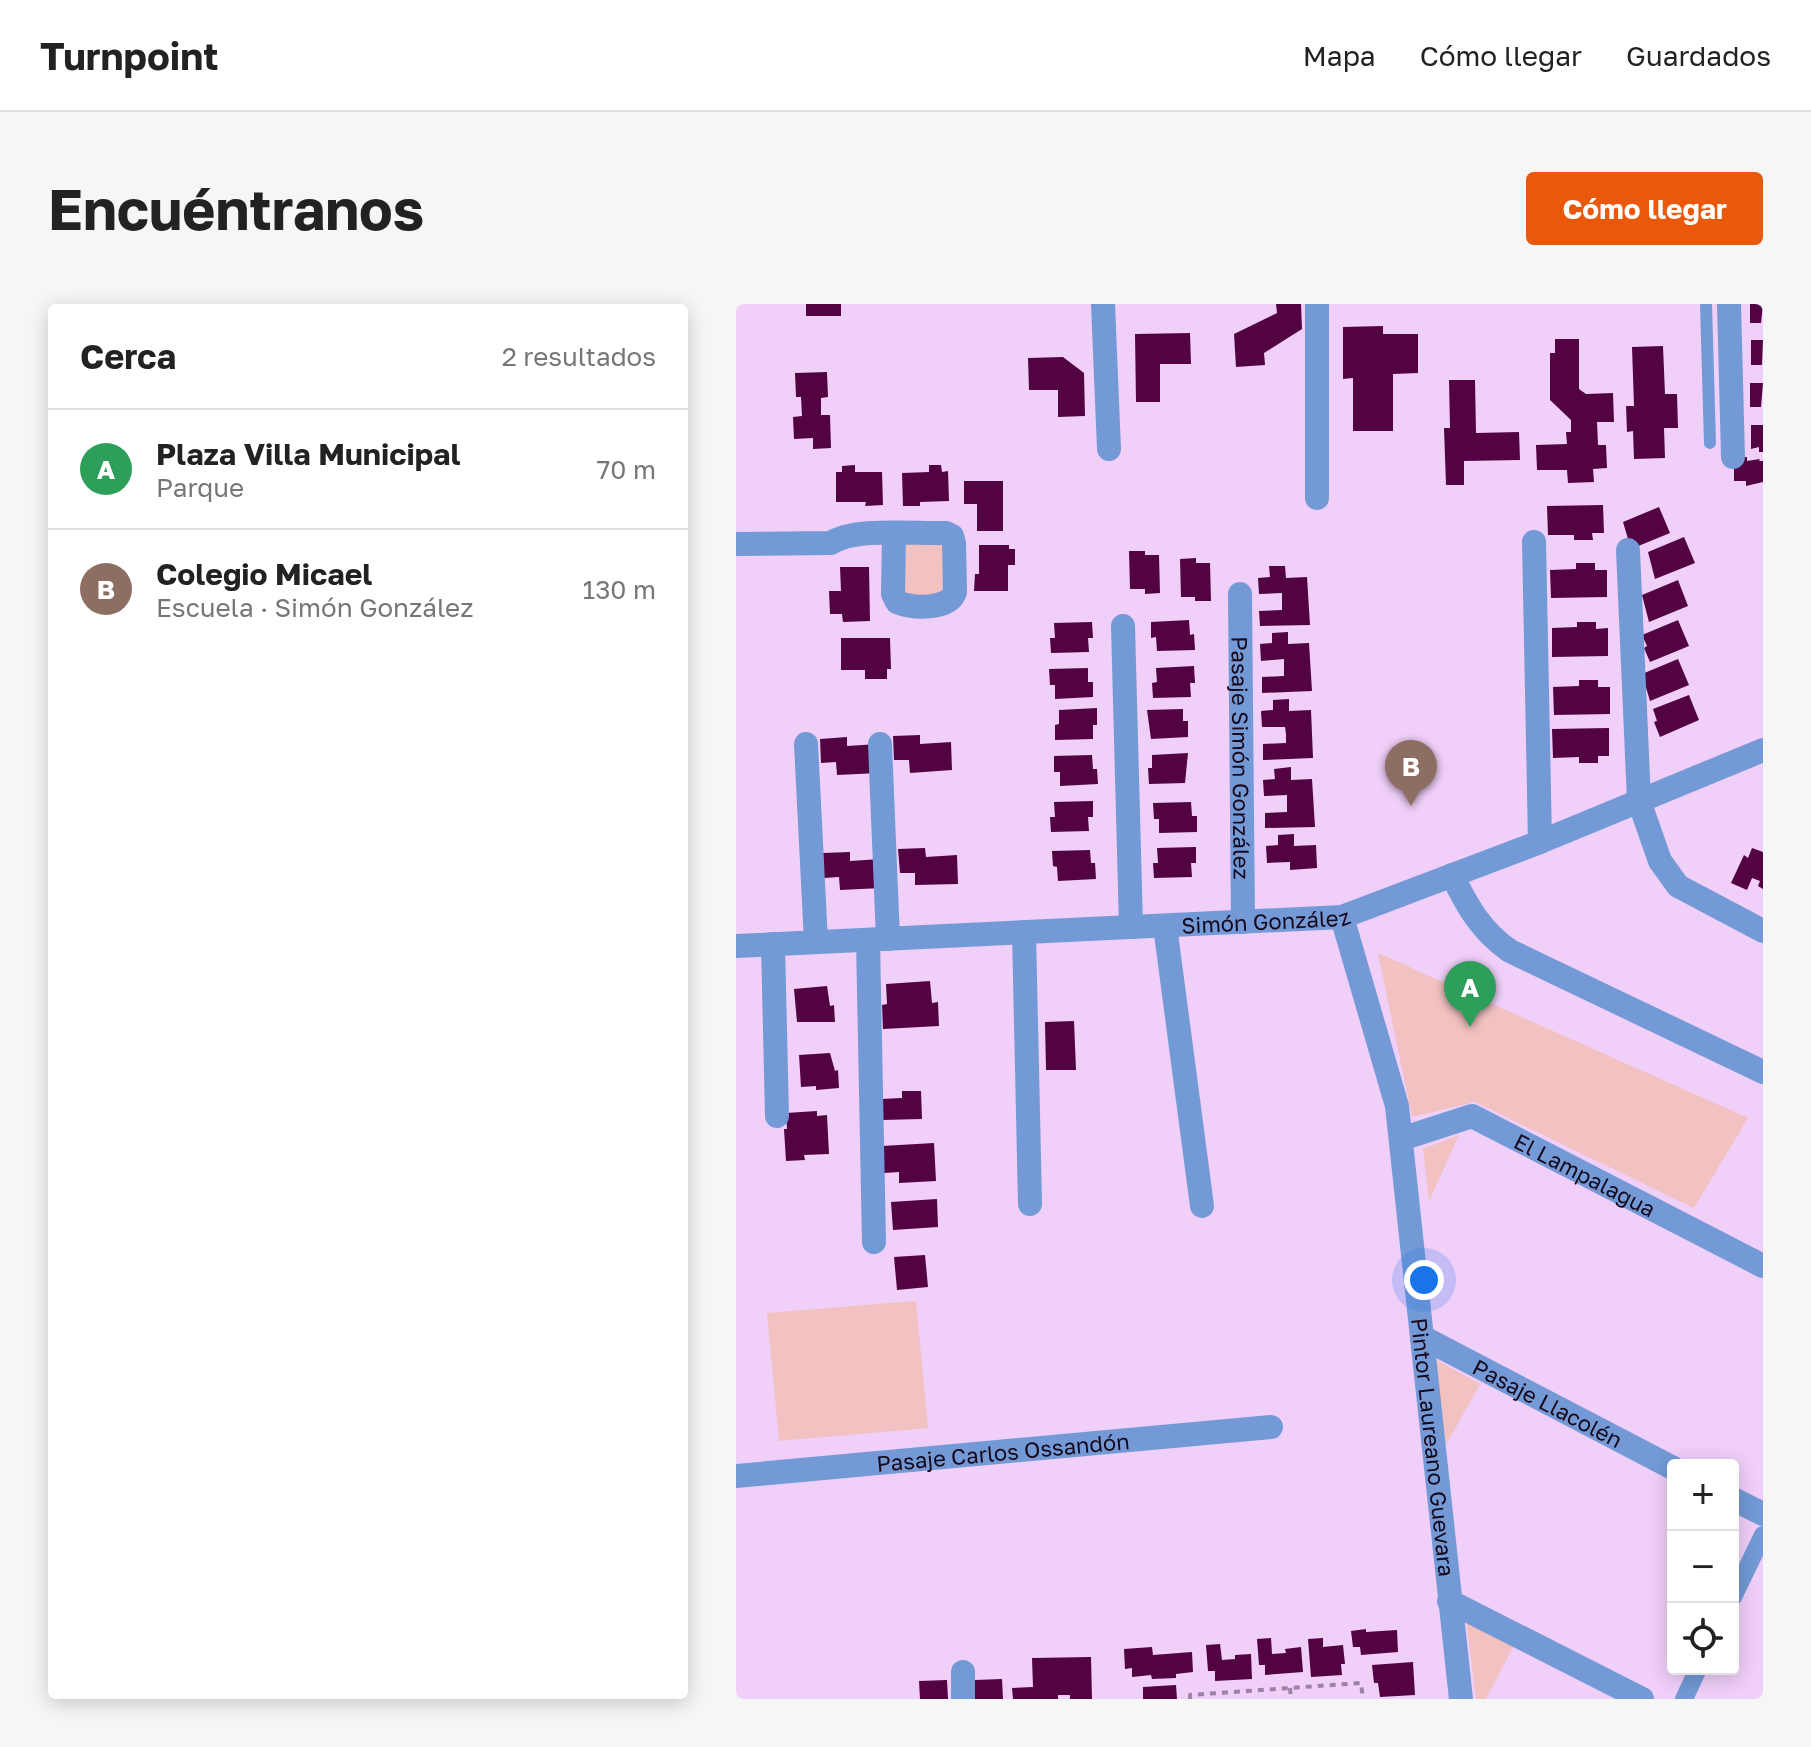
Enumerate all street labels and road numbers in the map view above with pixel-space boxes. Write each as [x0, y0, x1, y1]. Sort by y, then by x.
street label: Pasaje Simón González [1227, 636, 1256, 880]
street label: Simón González [1181, 902, 1354, 938]
street label: El Lampalagua [1510, 1127, 1660, 1222]
street label: Pintor Laureano Guevara [1406, 1316, 1461, 1578]
street label: Pasaje Llacolén [1468, 1353, 1627, 1453]
street label: Pasaje Carlos Ossandón [875, 1427, 1131, 1477]

